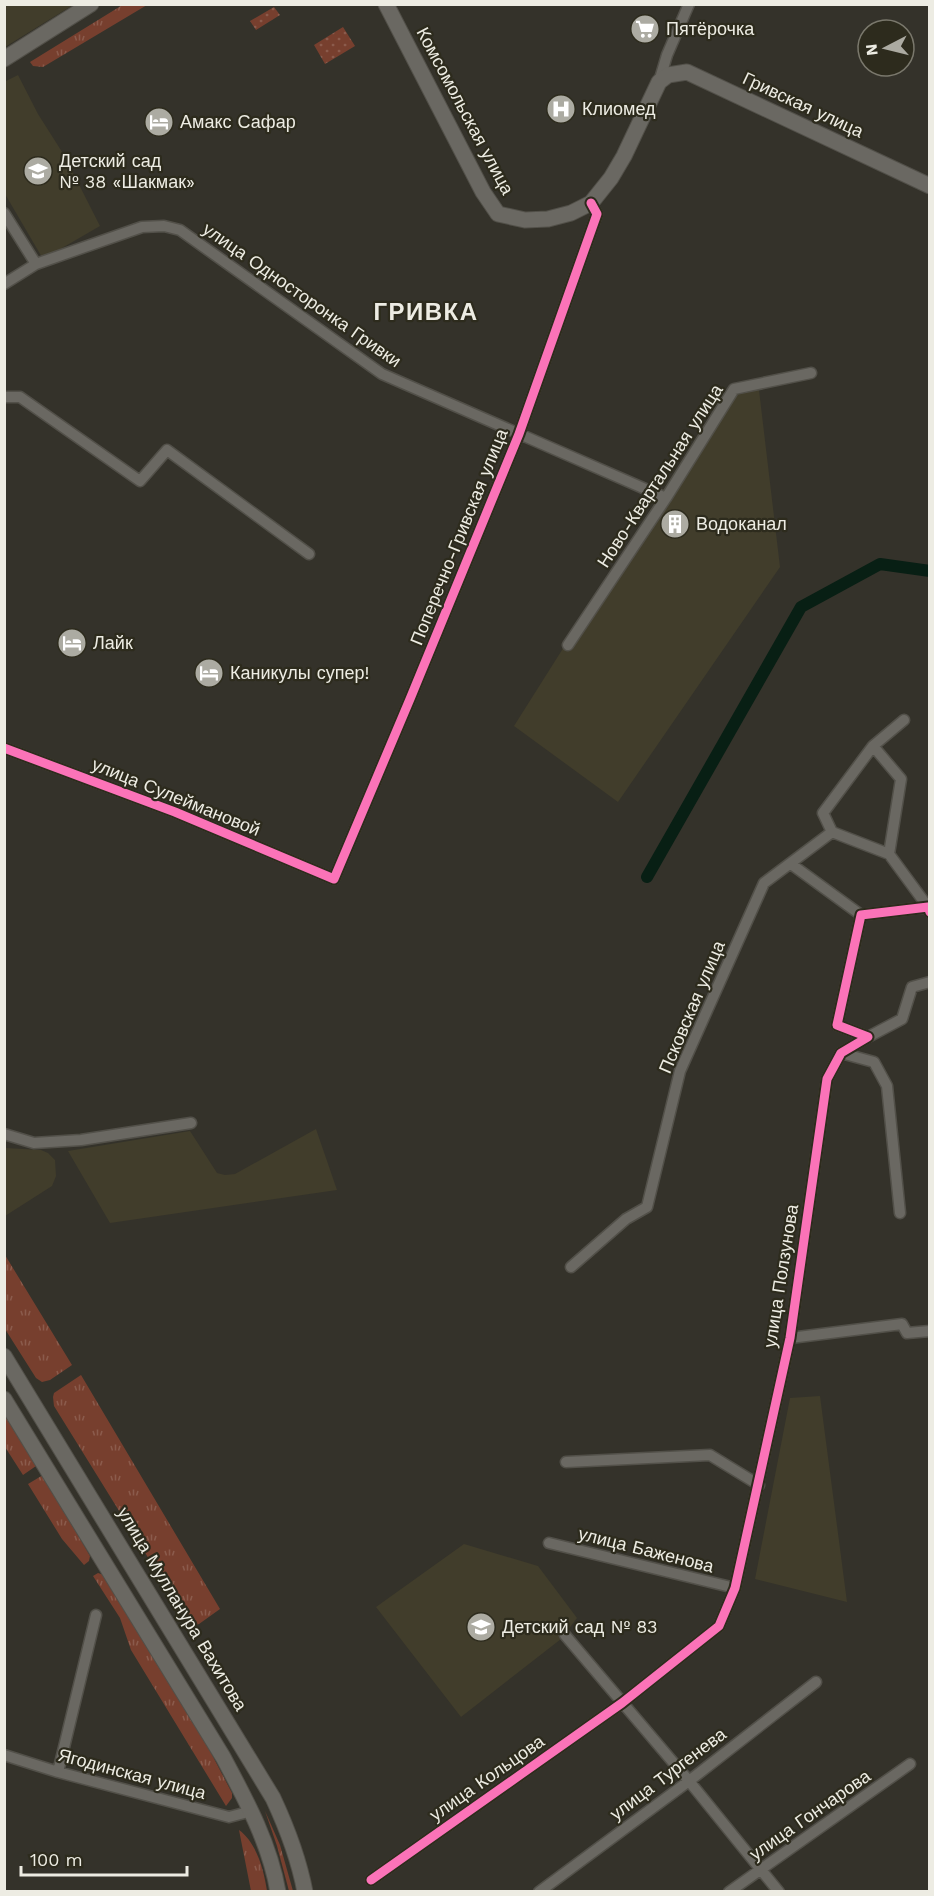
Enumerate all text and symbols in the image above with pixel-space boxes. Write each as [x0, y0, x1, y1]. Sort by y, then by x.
supermarket icon: Пятёрочка [629, 13, 661, 45]
place label: Пятёрочка [666, 18, 755, 39]
north arrow [856, 18, 916, 78]
street label: Комсомольская улица [412, 23, 519, 199]
text: N [861, 43, 882, 57]
street label: Гривская улица [739, 67, 868, 142]
hospital icon: Клиомед [545, 93, 577, 125]
place label: Клиомед [582, 98, 656, 119]
hotel icon: Амакс Сафар [143, 106, 175, 138]
place label: Амакс Сафар [180, 111, 296, 132]
place label: Детский сад № 38 «Шакмак» [59, 150, 195, 192]
school or university icon: Детский сад № 38 «Шакмак» [22, 155, 54, 187]
street label: улица Односторонка Гривки [199, 218, 406, 371]
district label: ГРИВКА [373, 298, 479, 326]
street label: Ново-Квартальная улица [592, 379, 727, 571]
street label: Поперечно-Гривская улица [405, 425, 512, 648]
building icon: Водоканал [659, 508, 691, 540]
place label: Водоканал [696, 513, 787, 534]
hotel icon: Лайк [56, 627, 88, 659]
place label: Лайк [93, 632, 133, 653]
hotel icon: Каникулы супер! [193, 657, 225, 689]
place label: Каникулы супер! [230, 662, 369, 683]
street label: улица Сулеймановой [89, 753, 263, 840]
street label: Псковская улица [654, 936, 729, 1076]
street label: улица Ползунова [759, 1202, 802, 1349]
street label: улица Мулланура Вахитова [113, 1503, 252, 1715]
street label: улица Баженова [576, 1523, 717, 1577]
school or university icon: Детский сад № 83 [465, 1611, 497, 1643]
place label: Детский сад № 83 [502, 1616, 657, 1637]
street label: улица Тургенева [606, 1723, 731, 1824]
street label: улица Кольцова [425, 1730, 549, 1825]
street label: Ягодинская улица [56, 1744, 209, 1804]
street label: улица Гончарова [745, 1764, 875, 1864]
scale bar [21, 1839, 188, 1877]
text: 100 m [30, 1849, 83, 1870]

